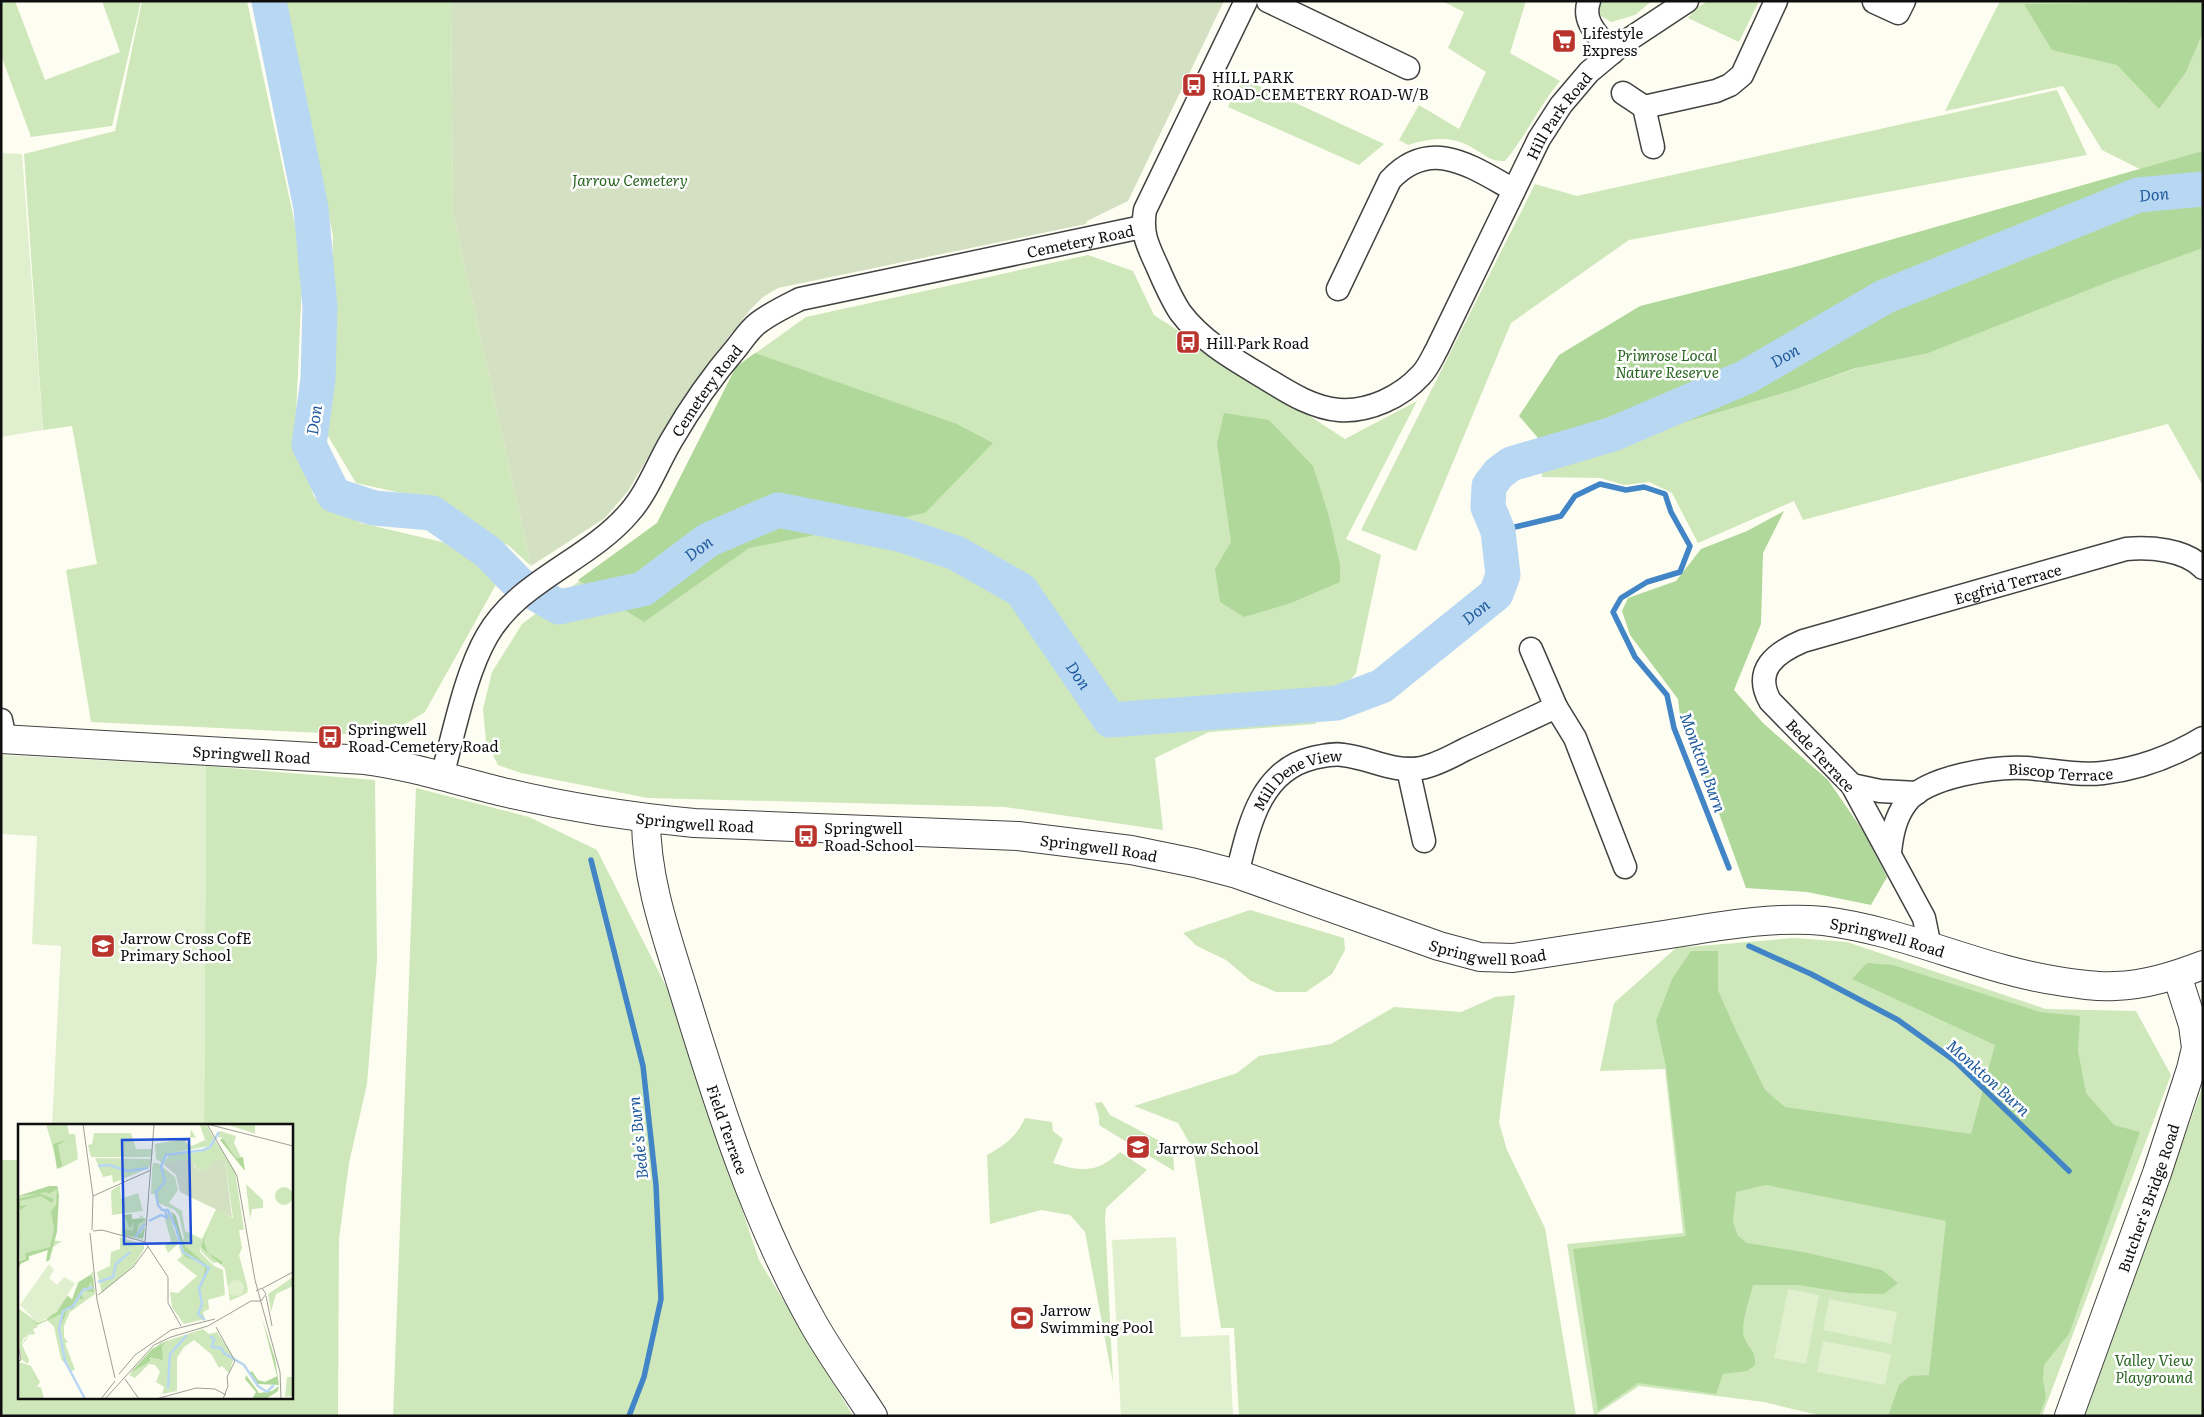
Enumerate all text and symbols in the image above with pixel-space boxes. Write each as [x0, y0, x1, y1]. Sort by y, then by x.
place label: Lifestyle Express [1582, 21, 1643, 61]
supermarket icon: Lifestyle Express [1551, 28, 1577, 54]
place label: HILL PARK ROAD-CEMETERY ROAD-W/B [1212, 65, 1429, 105]
street label: Hill Park Road [1519, 66, 1596, 163]
bus stop icon: HILL PARK ROAD-CEMETERY ROAD-W/B [1181, 72, 1207, 98]
park label: Jarrow Cemetery [572, 168, 688, 191]
water label: Don [2138, 180, 2170, 207]
street label: Cemetery Road [1025, 218, 1136, 262]
bus stop icon: Hill Park Road [1175, 329, 1201, 355]
place label: Hill Park Road [1206, 331, 1309, 354]
water label: Don [1765, 337, 1804, 373]
street label: Cemetery Road [665, 339, 747, 441]
park label: Primrose Local Nature Reserve [1615, 343, 1719, 383]
water label: Don [299, 403, 327, 436]
water label: Don [679, 529, 717, 566]
street label: Ecgfrid Terrace [1951, 557, 2064, 609]
water label: Don [1456, 592, 1495, 630]
water label: Don [1061, 656, 1098, 694]
water label: Monkton Burn [1675, 709, 1733, 816]
street label: Bede Terrace [1781, 713, 1861, 797]
place label: Springwell Road-Cemetery Road [348, 717, 499, 757]
bus stop icon: Springwell Road-Cemetery Road [317, 724, 343, 750]
street label: Springwell Road [192, 739, 311, 768]
street label: Mill Dene View [1246, 743, 1343, 815]
street label: Biscop Terrace [2008, 756, 2114, 785]
street label: Springwell Road [635, 805, 755, 837]
place label: Springwell Road-School [824, 816, 914, 856]
bus stop icon: Springwell Road-School [793, 823, 819, 849]
street label: Springwell Road [1039, 827, 1160, 867]
street label: Springwell Road [1829, 910, 1948, 962]
place label: Jarrow Cross CofE Primary School [120, 926, 251, 966]
street label: Springwell Road [1426, 932, 1548, 970]
school or university icon: Jarrow Cross CofE Primary School [90, 933, 116, 959]
water label: Monkton Burn [1942, 1033, 2036, 1121]
street label: Field Terrace [702, 1081, 755, 1178]
water label: Bede's Burn [621, 1095, 653, 1181]
street label: Butcher's Bridge Road [2111, 1120, 2184, 1275]
inset map [18, 1124, 292, 1400]
school or university icon: Jarrow School [1125, 1134, 1151, 1160]
place label: Jarrow School [1156, 1136, 1259, 1159]
place label: Jarrow Swimming Pool [1040, 1298, 1153, 1338]
sports icon: Jarrow Swimming Pool [1009, 1305, 1035, 1331]
park label: Valley View Playground [2114, 1348, 2194, 1388]

